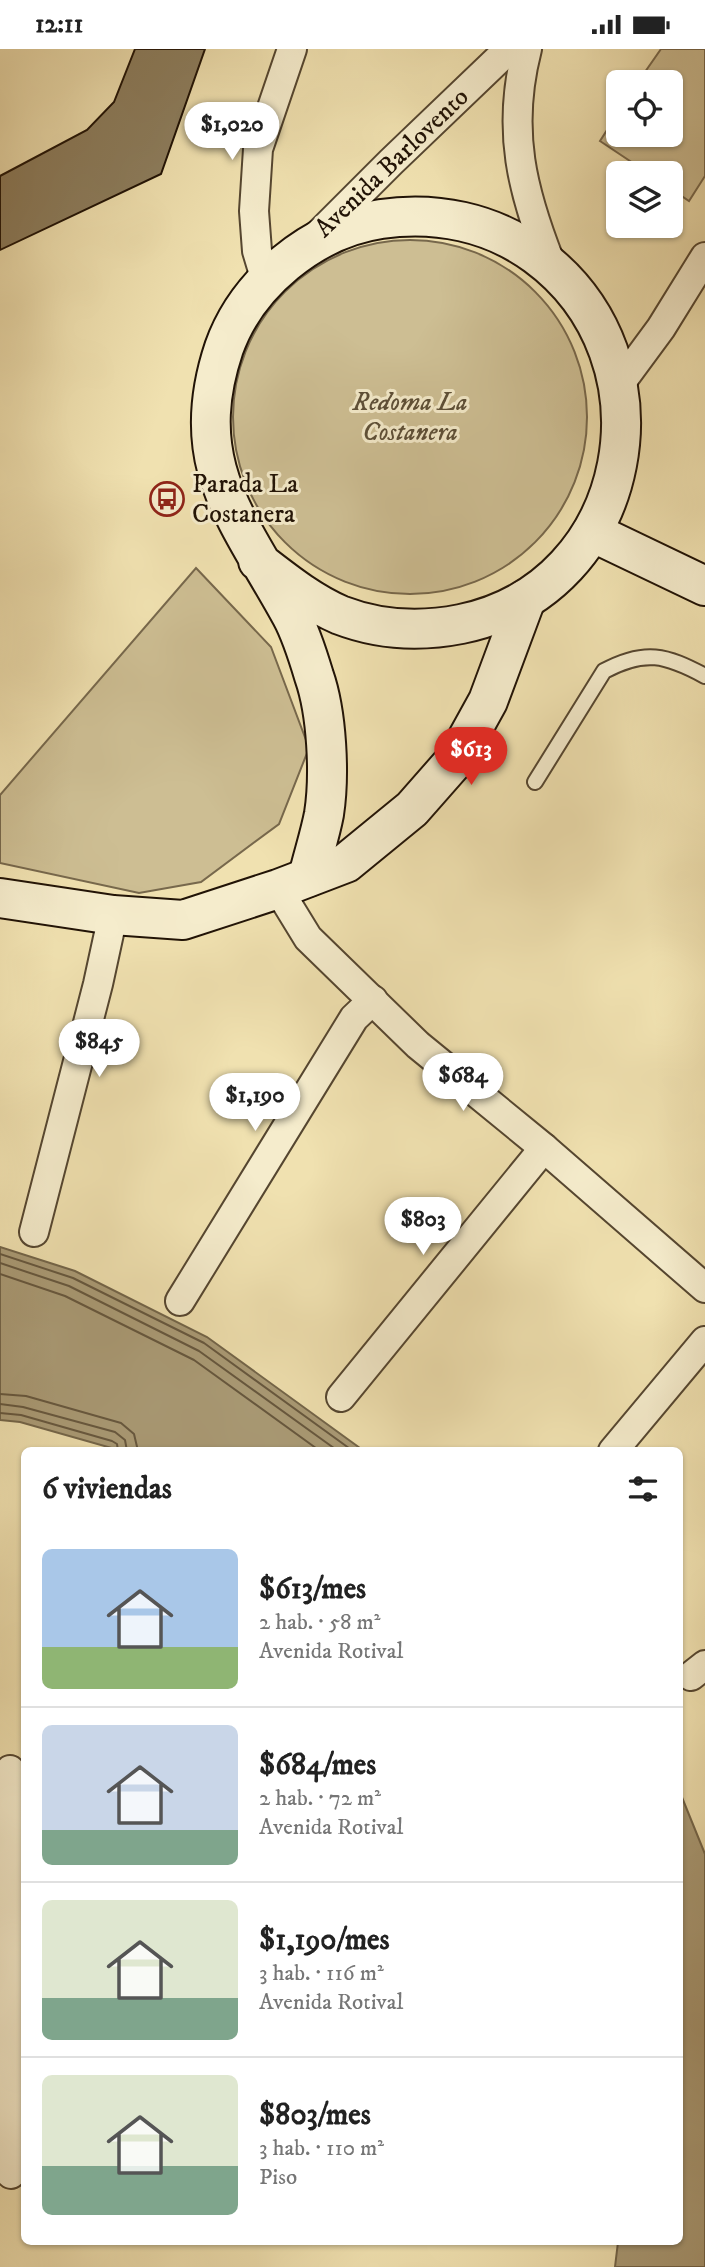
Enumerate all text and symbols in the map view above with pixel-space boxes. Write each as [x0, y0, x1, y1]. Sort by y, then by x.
text: 12:11 [35, 8, 83, 41]
map controls [606, 70, 683, 238]
button: locate [606, 70, 683, 147]
street label: Avenida Barlovento [308, 81, 476, 245]
pin: $1,020 [175, 103, 289, 162]
text: $1,020 [200, 110, 264, 139]
button: layers [606, 161, 683, 238]
park label: Redoma La Costanera [352, 386, 467, 449]
place label: Parada La Costanera [192, 468, 298, 531]
bus stop icon: Parada La Costanera [148, 480, 186, 518]
pin: $613 [430, 727, 512, 787]
text: $613 [450, 735, 492, 764]
pin: $845 [58, 1019, 140, 1079]
text: $845 [75, 1027, 123, 1056]
pin: $684 [422, 1053, 504, 1113]
text: $684 [438, 1061, 488, 1090]
pin: $1,190 [198, 1073, 312, 1133]
text: $1,190 [225, 1081, 285, 1110]
pin: $803 [382, 1197, 464, 1257]
text: $803 [400, 1205, 446, 1234]
icon: filters [624, 1470, 662, 1508]
text: 6 viviendas [42, 1471, 172, 1508]
text: $613/mes [259, 1571, 366, 1608]
icon: home [98, 1577, 182, 1661]
text: 2 hab. · 58 m² [259, 1608, 381, 1637]
text: Avenida Rotival [259, 1637, 403, 1666]
text: $684/mes [259, 1747, 376, 1784]
icon: home [98, 1753, 182, 1837]
text: 2 hab. · 72 m² [259, 1784, 381, 1813]
text: Avenida Rotival [259, 1813, 403, 1842]
text: $1,190/mes [259, 1922, 390, 1959]
icon: home [98, 1928, 182, 2012]
text: 3 hab. · 116 m² [259, 1959, 384, 1988]
text: Avenida Rotival [259, 1988, 403, 2017]
text: $803/mes [259, 2097, 371, 2134]
icon: home [98, 2103, 182, 2187]
text: 3 hab. · 110 m² [259, 2134, 384, 2163]
text: Piso [259, 2163, 297, 2192]

